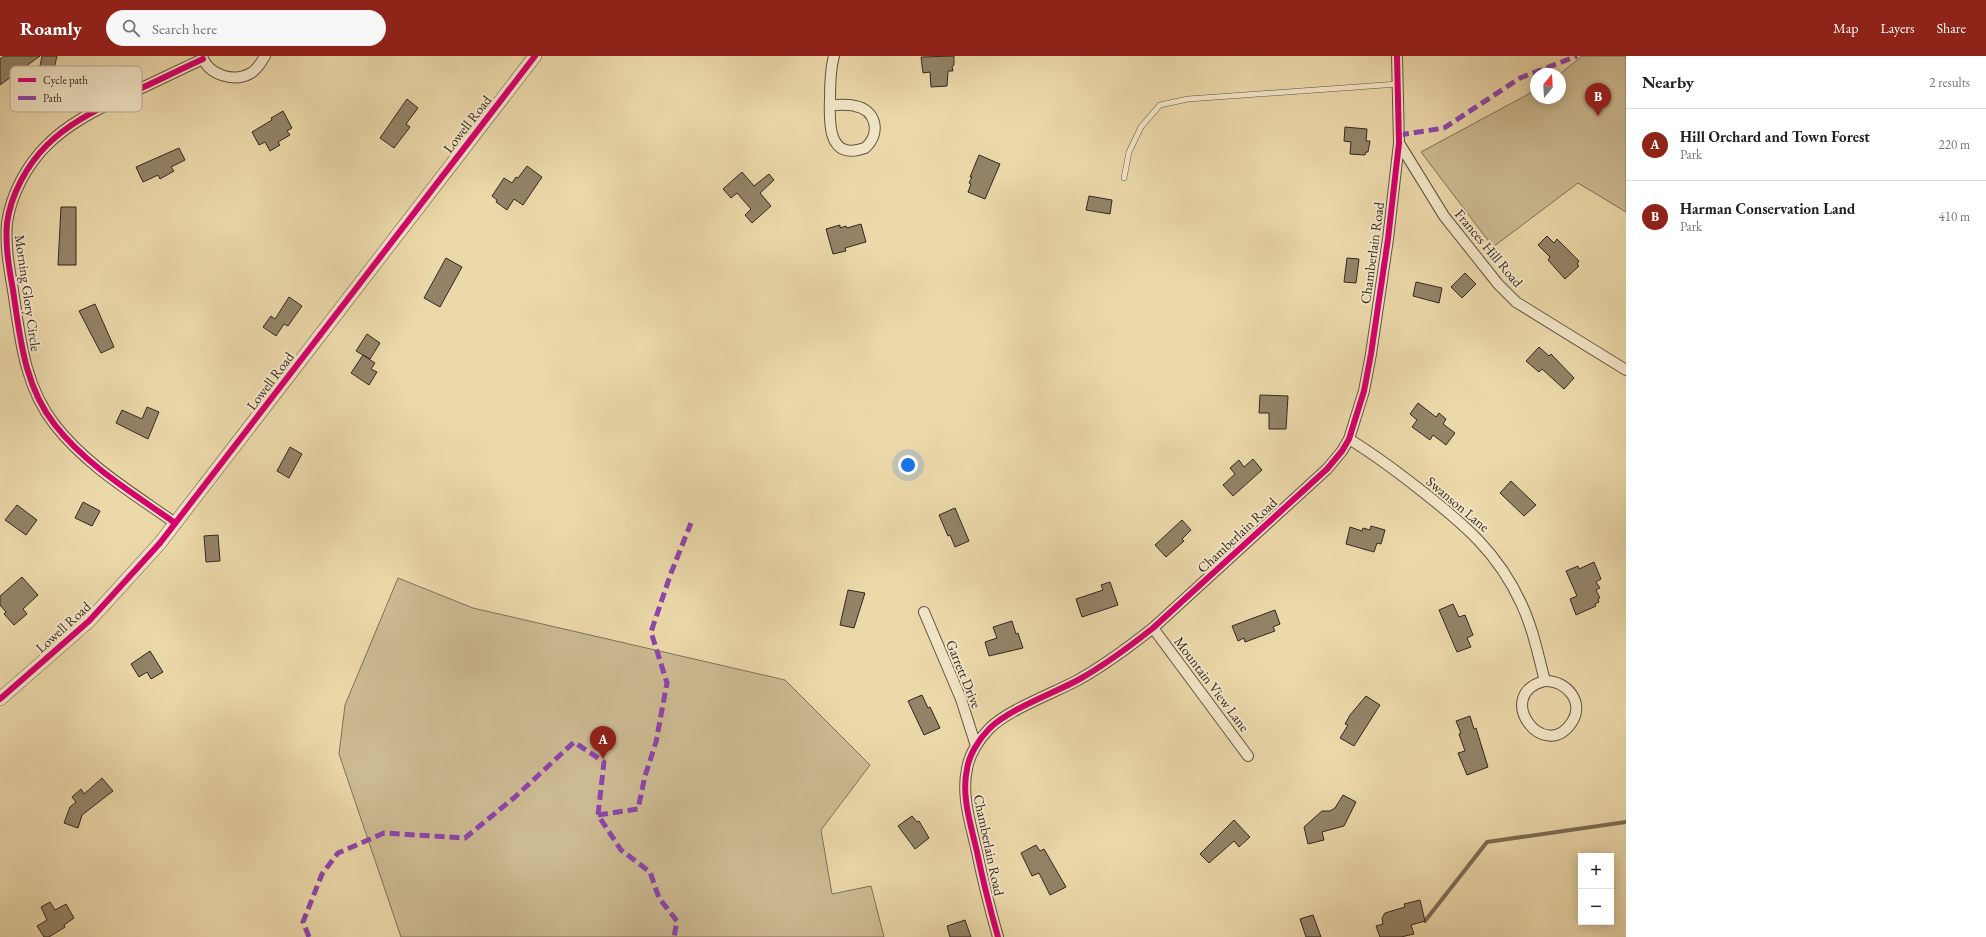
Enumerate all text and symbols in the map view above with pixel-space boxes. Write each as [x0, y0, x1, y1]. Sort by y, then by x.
search box [106, 10, 386, 46]
text: Roamly [20, 16, 82, 41]
icon: search [120, 17, 142, 39]
text: Search here [152, 19, 217, 38]
text: Map [1833, 19, 1858, 37]
text: Layers [1880, 19, 1915, 37]
text: Share [1937, 19, 1966, 37]
legend [10, 66, 142, 112]
north arrow [1530, 68, 1566, 104]
text: Nearby [1642, 71, 1694, 93]
text: Cycle path [43, 73, 88, 87]
text: 2 results [1929, 74, 1970, 91]
pin: B [1585, 83, 1611, 116]
text: Path [43, 91, 62, 105]
street label: Lowell Road [439, 91, 496, 156]
text: Hill Orchard and Town Forest [1680, 127, 1870, 146]
text: A [1650, 136, 1660, 153]
text: 220 m [1939, 136, 1970, 153]
text: Park [1680, 146, 1702, 163]
text: Harman Conservation Land [1680, 199, 1855, 218]
street label: Chamberlain Road [1356, 200, 1388, 305]
street label: Frances Hill Road [1451, 205, 1528, 291]
text: B [1651, 208, 1659, 225]
text: 410 m [1939, 208, 1970, 225]
text: Park [1680, 218, 1702, 235]
street label: Morning Glory Circle [11, 233, 45, 353]
street label: Lowell Road [242, 348, 298, 414]
your location [898, 455, 918, 475]
street label: Swanson Lane [1423, 472, 1494, 536]
street label: Chamberlain Road [1193, 493, 1281, 577]
street label: Lowell Road [32, 597, 95, 657]
street label: Mountain View Lane [1170, 633, 1254, 736]
street label: Garrett Drive [942, 637, 986, 711]
pin: A [590, 726, 616, 759]
street label: Chamberlain Road [970, 793, 1009, 898]
map controls [1578, 853, 1614, 925]
button: + [1578, 853, 1614, 889]
button: − [1578, 889, 1614, 925]

